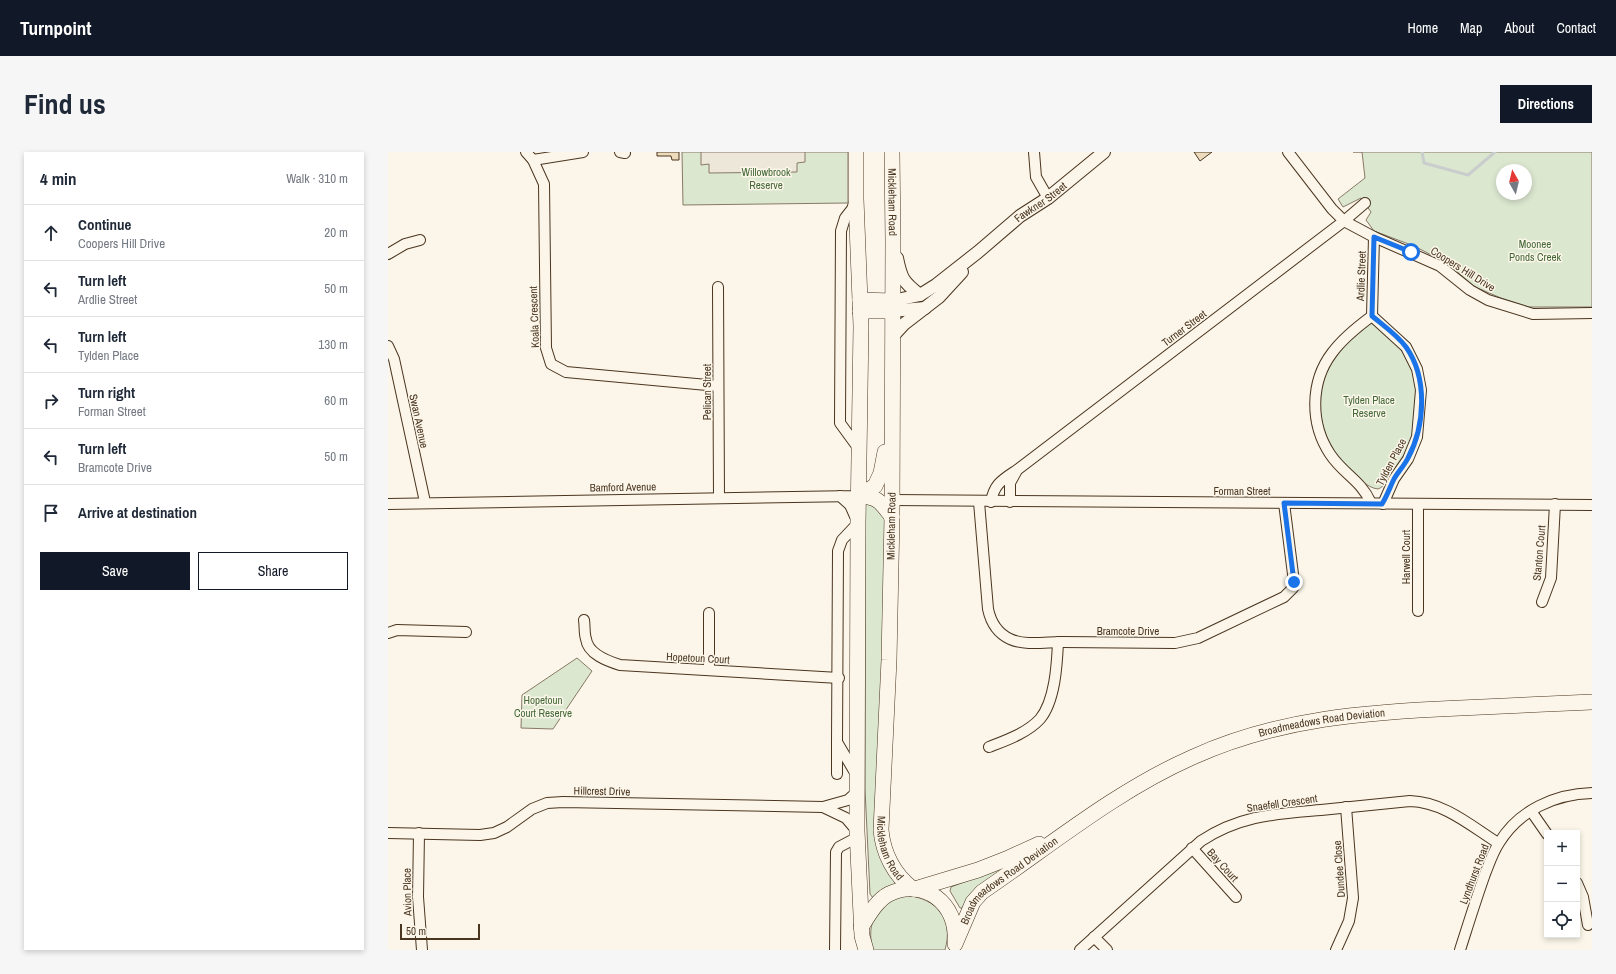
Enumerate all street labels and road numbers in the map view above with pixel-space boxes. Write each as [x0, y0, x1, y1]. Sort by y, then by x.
street label: Mickleham Road [885, 168, 900, 236]
street label: Fawkner Street [1011, 178, 1070, 225]
street label: Coopers Hill Drive [1428, 244, 1498, 294]
street label: Ardlie Street [1353, 250, 1369, 302]
street label: Koala Crescent [526, 285, 542, 348]
street label: Turner Street [1159, 306, 1210, 349]
street label: Pelican Street [700, 363, 714, 420]
street label: Swan Avenue [406, 393, 432, 449]
street label: Tylden Place [1373, 436, 1409, 488]
street label: Bamford Avenue [590, 479, 656, 495]
street label: Forman Street [1213, 484, 1271, 498]
street label: Mickleham Road [883, 492, 899, 560]
street label: Stanton Court [1530, 524, 1548, 581]
street label: Harwell Court [1399, 529, 1413, 584]
street label: Bramcote Drive [1097, 624, 1159, 638]
street label: Hopetoun Court [666, 649, 731, 667]
street label: Broadmeadows Road Deviation [1257, 705, 1385, 740]
street label: Hillcrest Drive [574, 784, 630, 798]
street label: Snaefell Crescent [1246, 791, 1319, 815]
street label: Mickleham Road [874, 816, 907, 883]
street label: Broadmeadows Road Deviation [957, 834, 1060, 927]
street label: Dundee Close [1330, 840, 1348, 898]
street label: Lyndhurst Road [1456, 842, 1492, 906]
street label: Bay Court [1204, 845, 1242, 885]
street label: Avion Place [400, 868, 414, 917]

